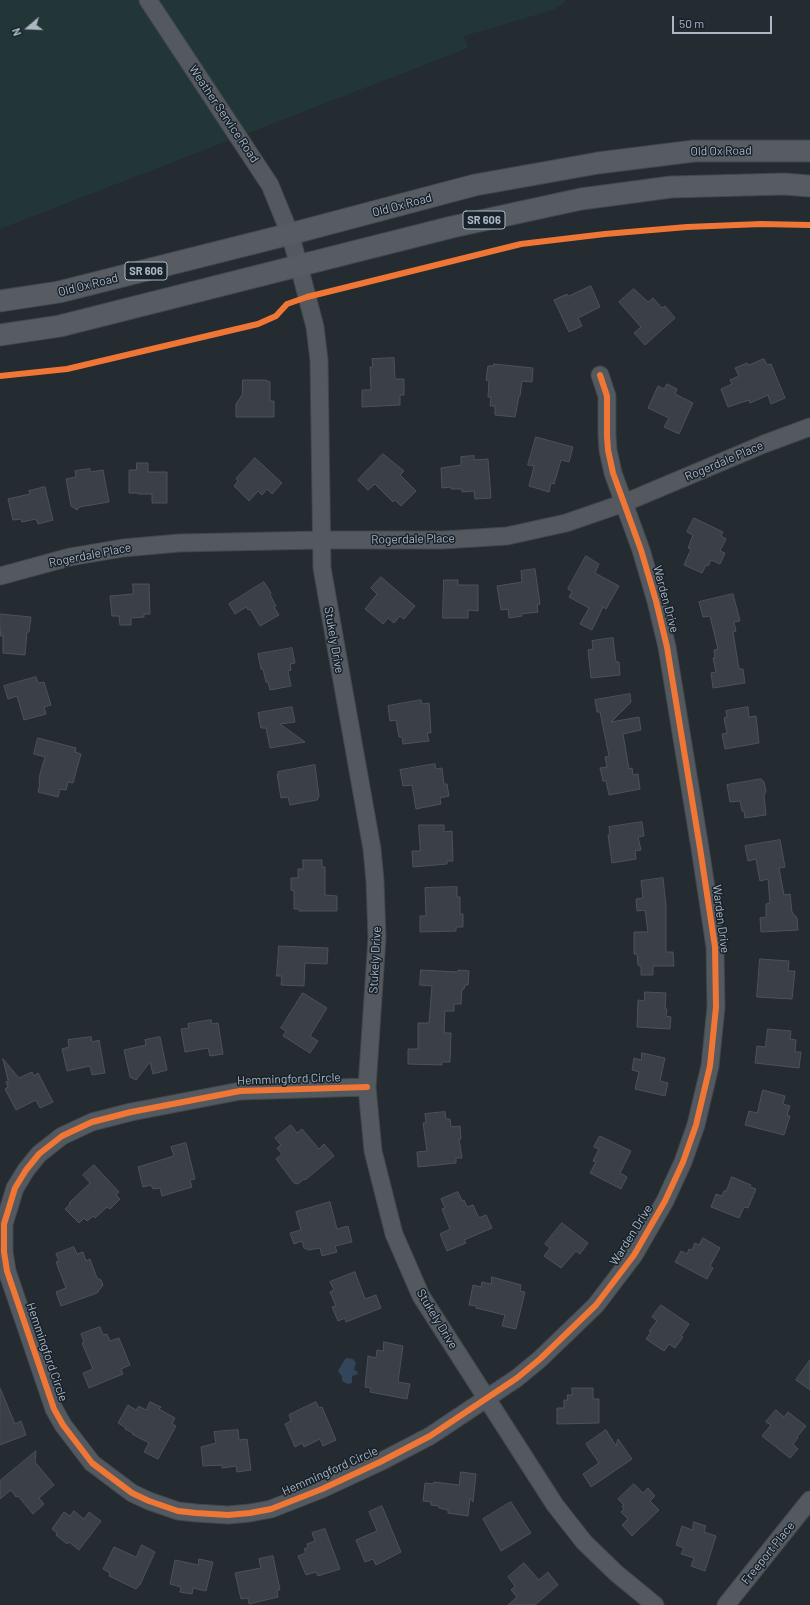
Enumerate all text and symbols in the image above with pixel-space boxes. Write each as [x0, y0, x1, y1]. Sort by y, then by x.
north arrow [8, 8, 48, 48]
scale bar [674, 8, 774, 34]
text: 50 m [679, 16, 704, 30]
text: N [9, 26, 24, 38]
street label: Weather Service Road [186, 62, 262, 166]
street label: Old Ox Road [690, 143, 752, 159]
street label: Old Ox Road [371, 190, 433, 220]
road number: SR 606 [463, 211, 505, 229]
road number: SR 606 [125, 262, 167, 280]
street label: Old Ox Road [57, 271, 119, 299]
street label: Rogerdale Place [683, 438, 765, 484]
street label: Rogerdale Place [371, 531, 455, 547]
street label: Rogerdale Place [47, 540, 133, 570]
street label: Warden Drive [650, 564, 682, 634]
street label: Stukely Drive [321, 606, 347, 674]
street label: Warden Drive [710, 884, 732, 954]
street label: Stukely Drive [366, 926, 384, 994]
street label: Hemmingford Circle [237, 1070, 341, 1088]
street label: Warden Drive [607, 1202, 655, 1268]
street label: Stukely Drive [413, 1286, 461, 1352]
street label: Hemmingford Circle [23, 1301, 71, 1403]
street label: Hemmingford Circle [280, 1443, 380, 1499]
street label: Freeport Place [738, 1519, 798, 1587]

